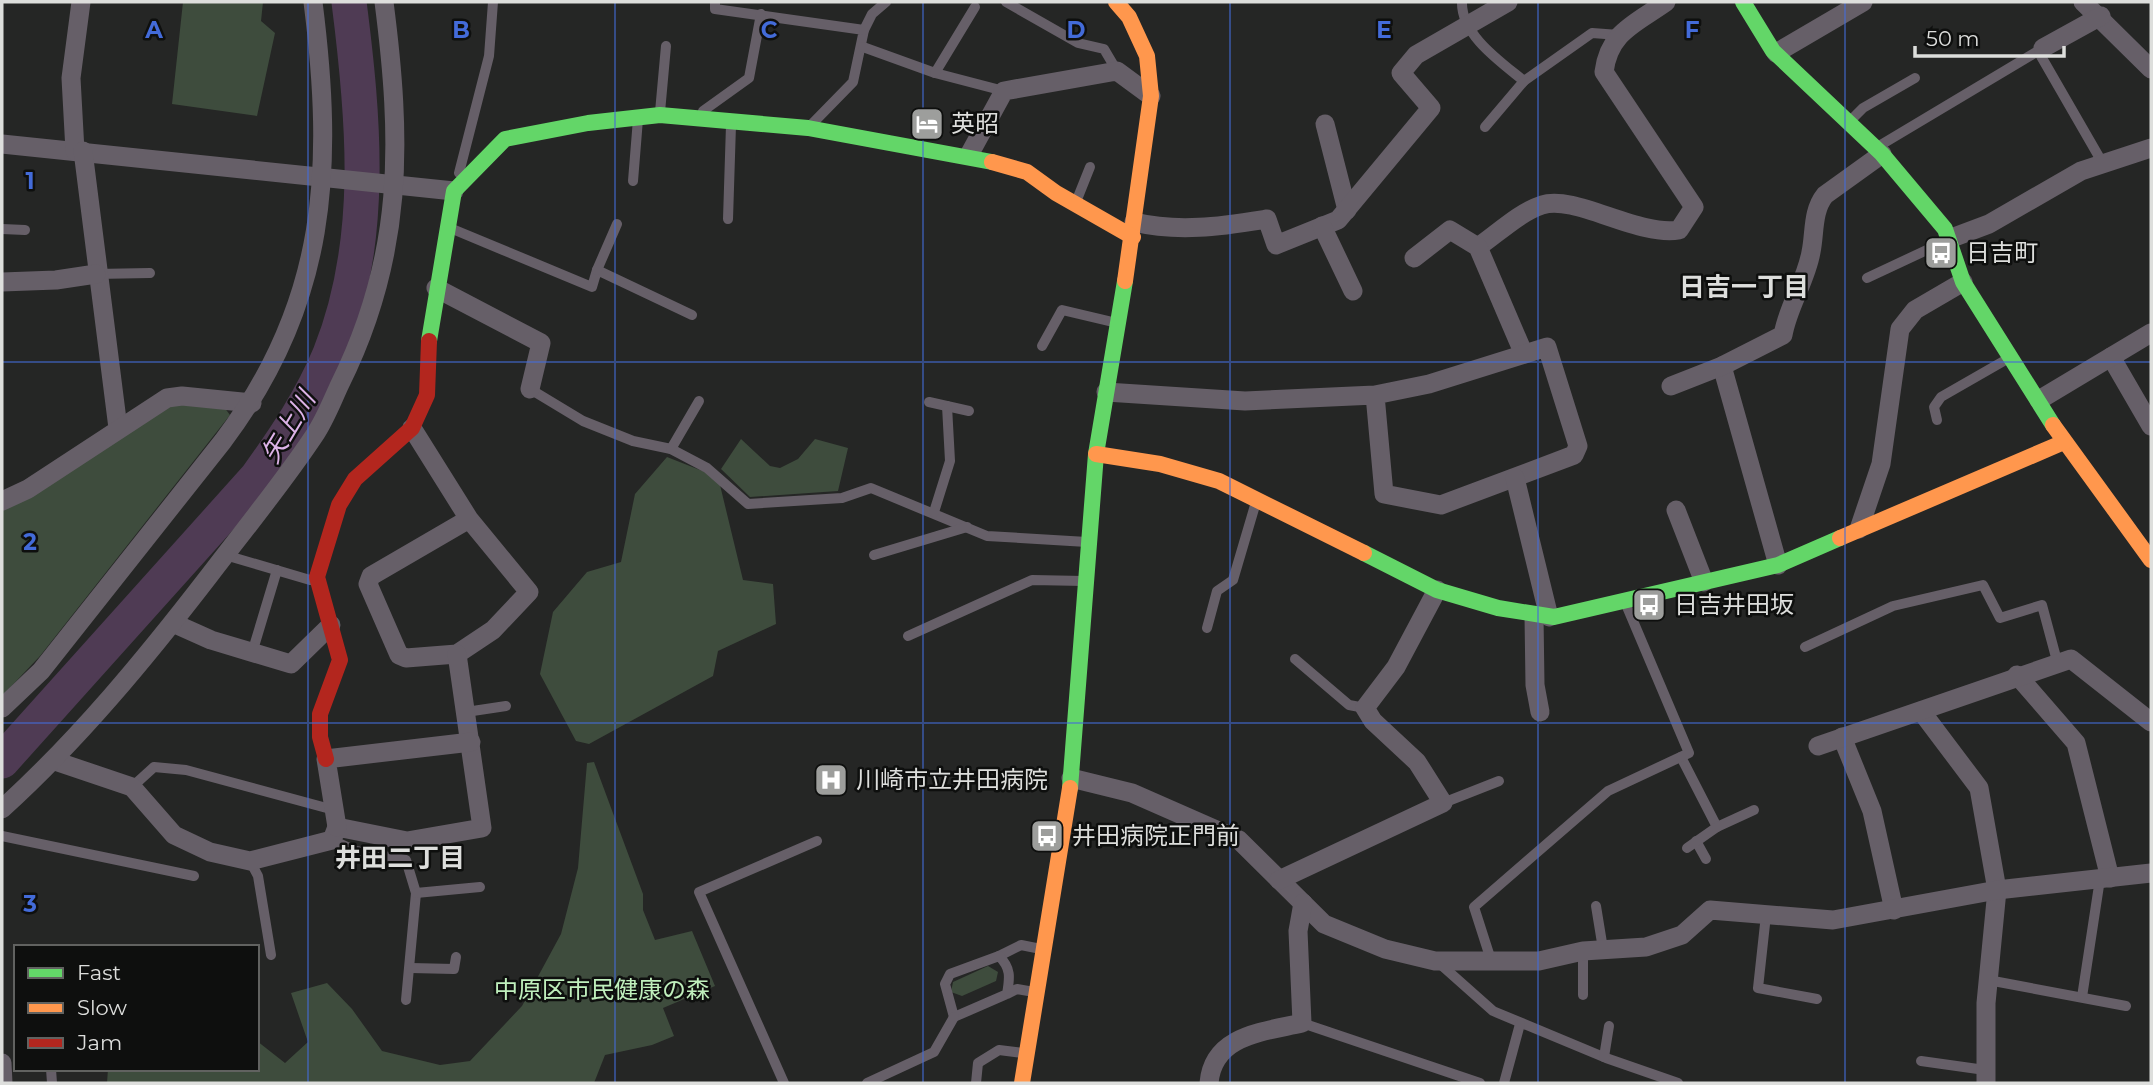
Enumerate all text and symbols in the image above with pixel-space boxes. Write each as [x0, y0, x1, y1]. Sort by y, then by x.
scale bar [1915, 14, 2064, 58]
text: A [144, 16, 163, 44]
text: B [452, 16, 470, 44]
text: C [761, 16, 778, 44]
text: D [1067, 16, 1086, 44]
text: E [1376, 16, 1392, 44]
text: F [1685, 16, 1700, 44]
text: 50 m [1926, 26, 1980, 51]
hotel icon: 英昭 [908, 105, 946, 143]
place label: 英昭 [951, 109, 999, 138]
text: 1 [25, 167, 35, 195]
bus stop icon: 日吉町 [1922, 234, 1960, 272]
place label: 日吉町 [1966, 238, 2038, 267]
district label: 日吉一丁目 [1679, 271, 1809, 303]
water label: 矢上川 [254, 383, 323, 469]
text: 2 [23, 528, 37, 556]
bus stop icon: 日吉井田坂 [1630, 586, 1668, 624]
place label: 日吉井田坂 [1674, 590, 1794, 619]
hospital icon: 川崎市立井田病院 [812, 761, 850, 799]
place label: 川崎市立井田病院 [856, 765, 1048, 794]
bus stop icon: 井田病院正門前 [1028, 817, 1066, 855]
place label: 井田病院正門前 [1072, 821, 1240, 850]
district label: 井田二丁目 [335, 842, 465, 874]
text: 3 [22, 890, 37, 918]
legend [14, 945, 259, 1071]
text: Fast [77, 960, 121, 985]
park label: 中原区市民健康の森 [494, 975, 710, 1004]
text: Slow [77, 995, 127, 1020]
text: Jam [76, 1030, 122, 1055]

